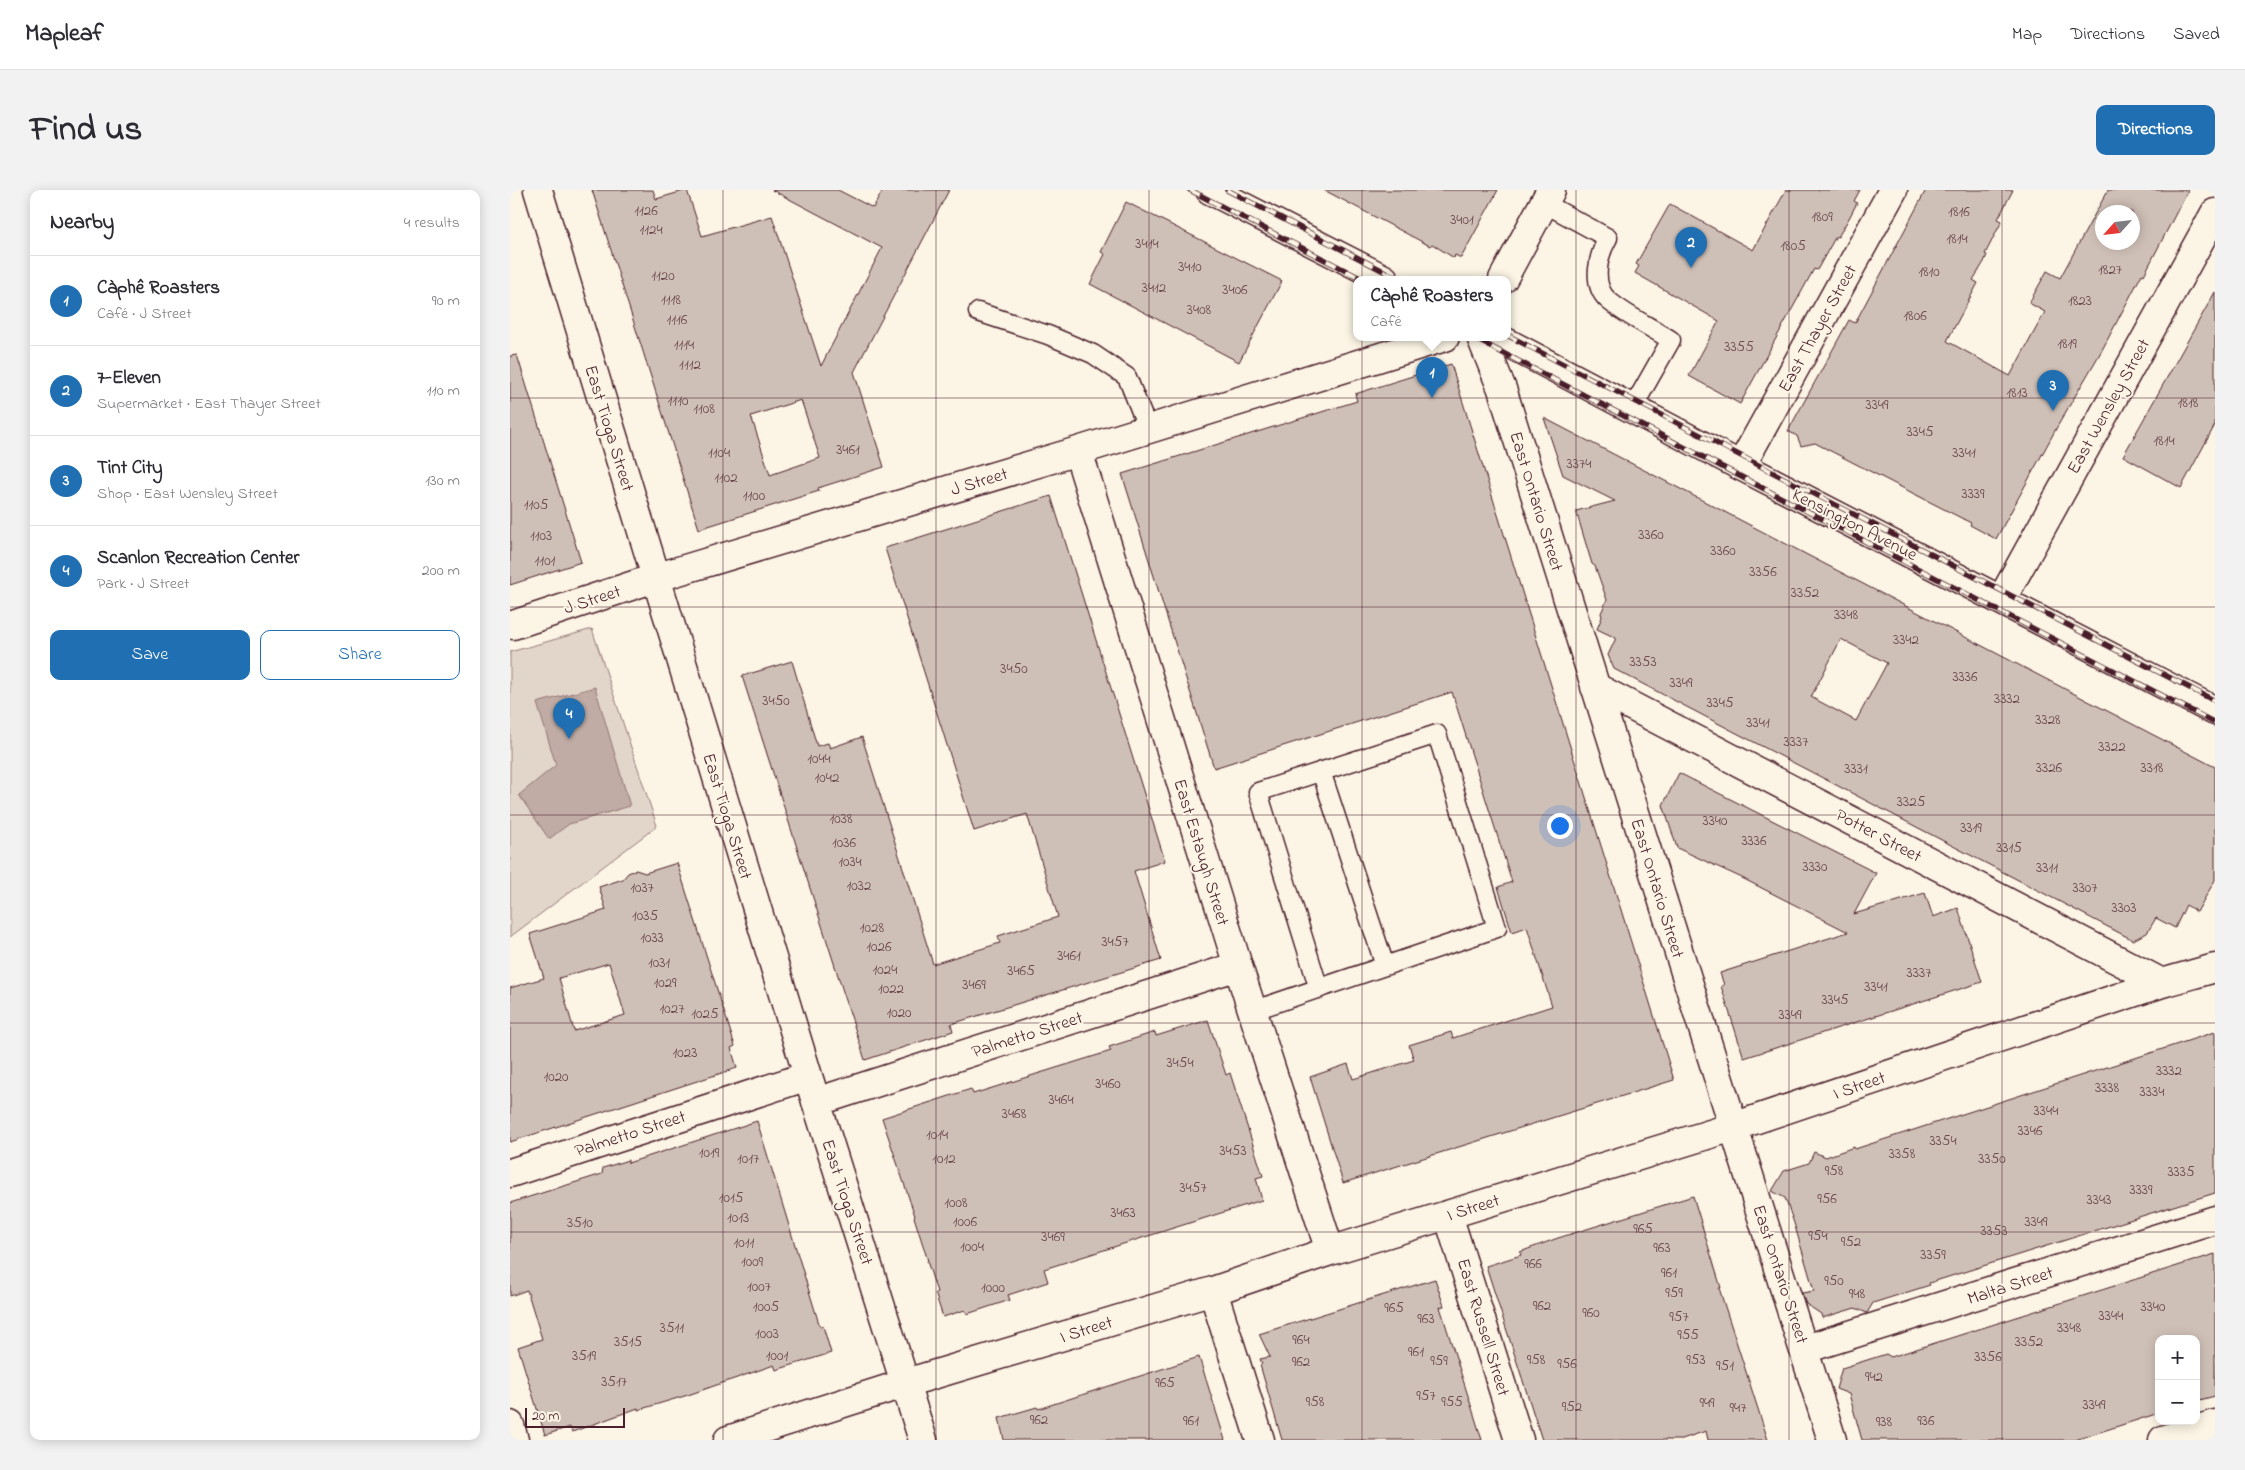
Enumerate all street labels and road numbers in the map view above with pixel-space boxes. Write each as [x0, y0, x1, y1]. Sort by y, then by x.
street label: East Thayer Street [1773, 260, 1865, 398]
street label: East Wensley Street [2062, 334, 2158, 479]
street label: East Tioga Street [576, 362, 640, 495]
street label: East Ontario Street [1501, 429, 1569, 575]
street label: J Street [948, 462, 1011, 504]
street label: Kensington Avenue [1786, 483, 1922, 570]
street label: J Street [561, 579, 625, 622]
street label: East Tioga Street [694, 750, 758, 883]
street label: East Estaugh Street [1164, 776, 1235, 929]
street label: Potter Street [1830, 803, 1926, 870]
street label: East Ontario Street [1622, 816, 1690, 962]
street label: Palmetto Street [969, 1006, 1087, 1066]
street label: I Street [1830, 1066, 1889, 1108]
street label: Palmetto Street [572, 1105, 690, 1165]
street label: East Tioga Street [813, 1136, 879, 1269]
street label: I Street [1444, 1189, 1503, 1229]
street label: East Ontario Street [1744, 1202, 1814, 1348]
street label: East Russell Street [1449, 1255, 1515, 1400]
street label: Malta Street [1964, 1261, 2057, 1313]
street label: I Street [1057, 1311, 1116, 1351]

